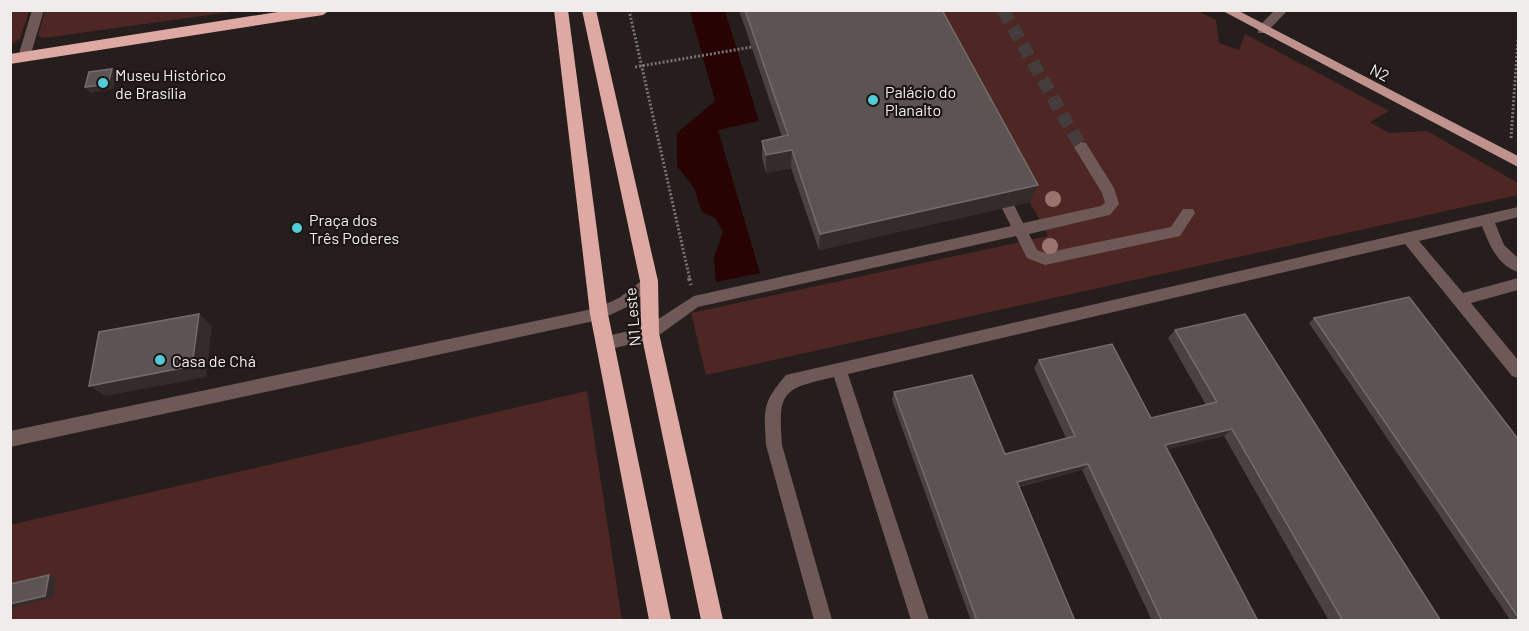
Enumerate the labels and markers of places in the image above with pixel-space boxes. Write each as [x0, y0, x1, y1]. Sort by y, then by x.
place label: Museu Histórico de Brasília [115, 65, 226, 102]
marker: Museu Histórico de Brasília [96, 76, 110, 90]
place label: Palácio do Planalto [885, 82, 956, 119]
marker: Palácio do Planalto [866, 93, 880, 107]
place label: Praça dos Três Poderes [309, 210, 399, 247]
marker: Praça dos Três Poderes [290, 221, 304, 235]
place label: Casa de Chá [172, 351, 256, 370]
marker: Casa de Chá [153, 353, 167, 367]

